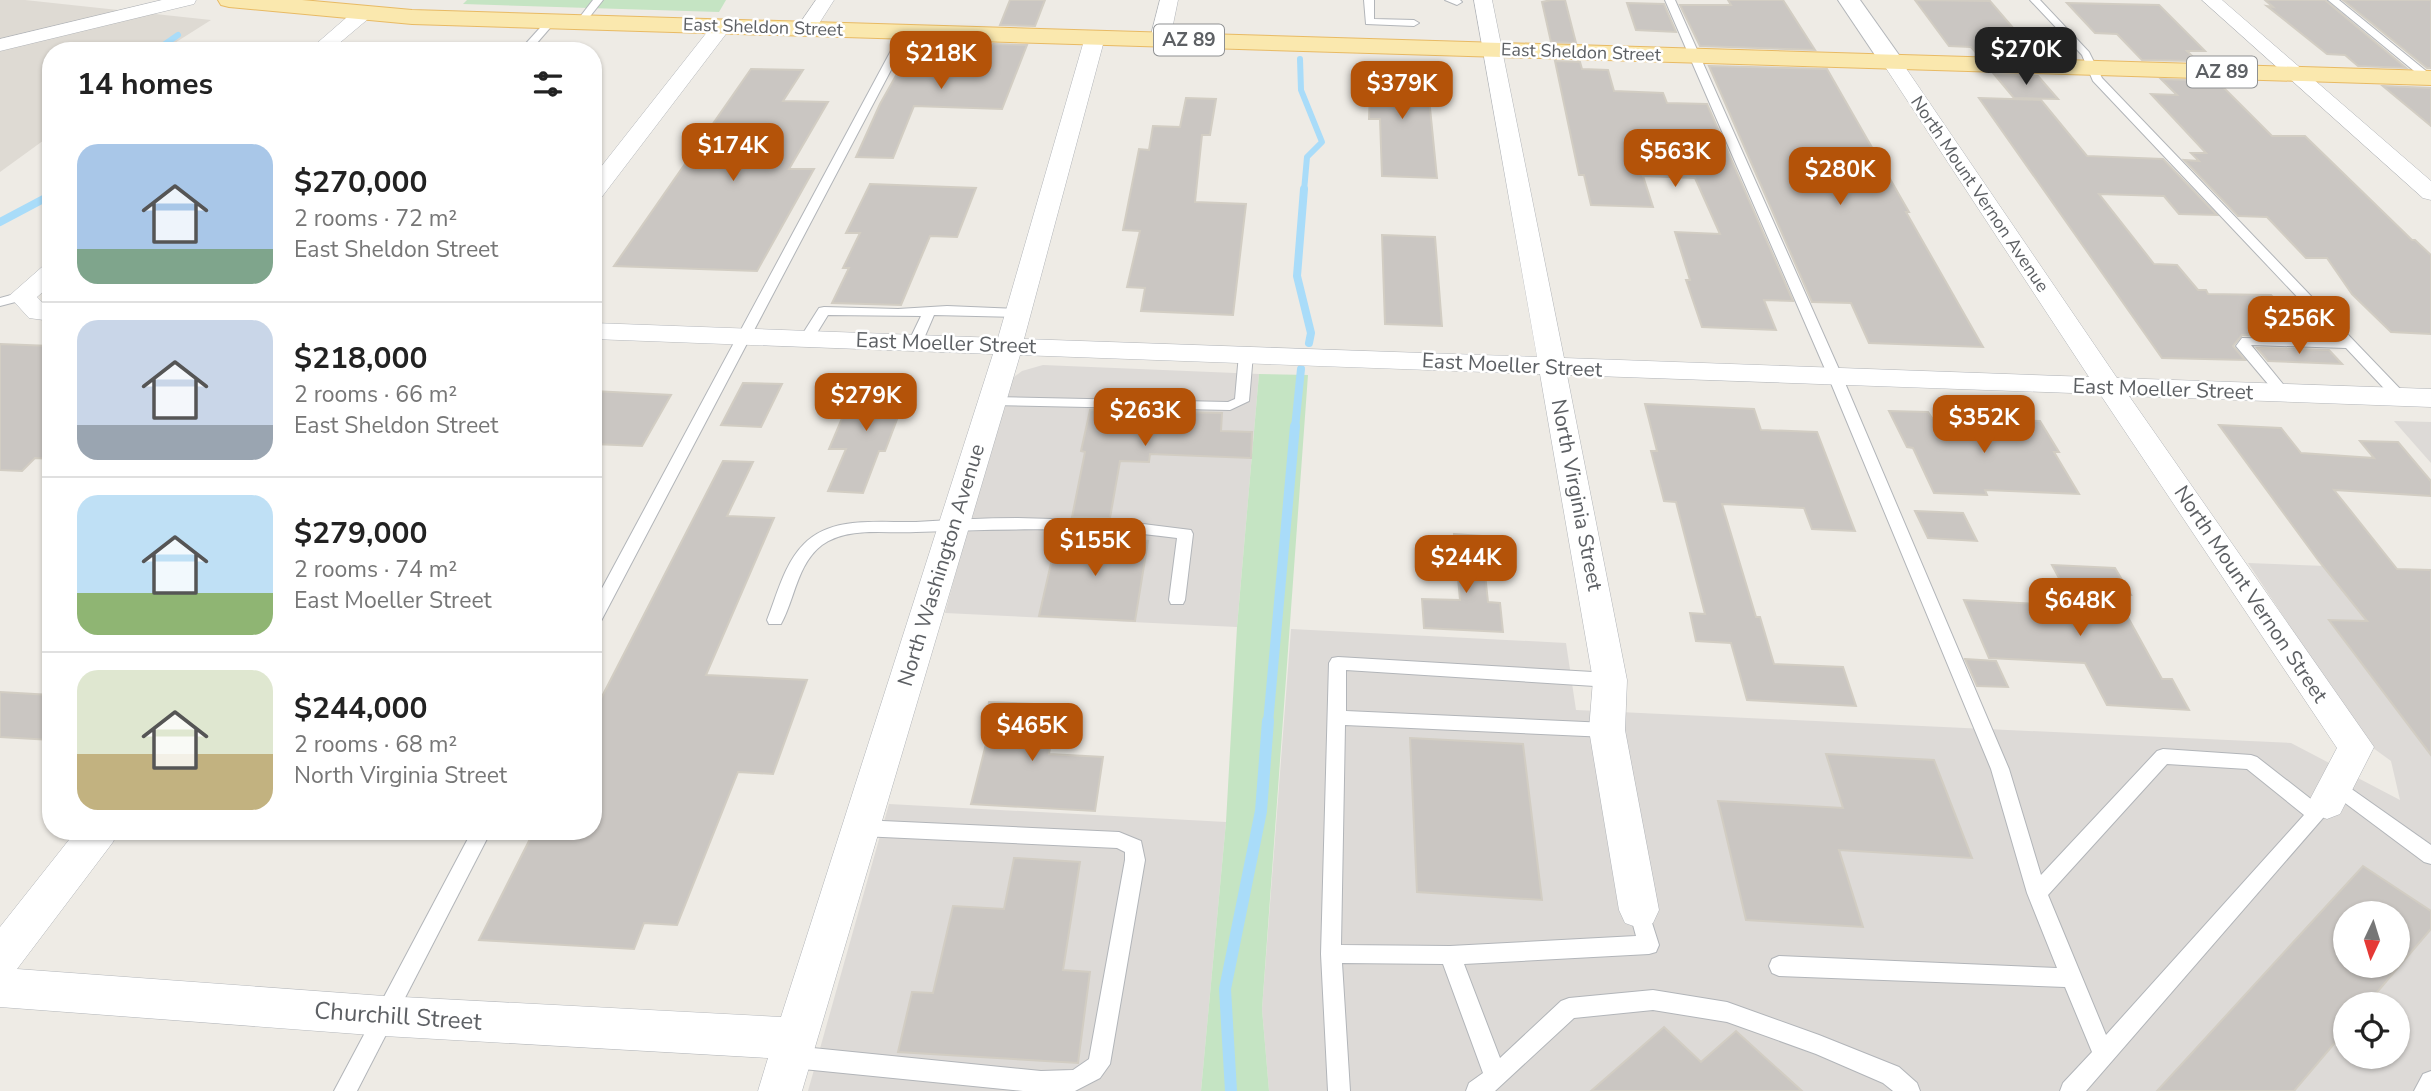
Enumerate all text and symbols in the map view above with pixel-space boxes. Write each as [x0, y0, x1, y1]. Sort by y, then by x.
street label: East Sheldon Street [683, 12, 844, 42]
road number: AZ 89 [1154, 24, 1224, 56]
pin: $270K [1977, 28, 2075, 87]
pin: $218K [892, 32, 990, 91]
text: $270K [1991, 34, 2061, 65]
street label: East Sheldon Street [1501, 37, 1662, 67]
text: $218K [906, 38, 976, 69]
road number: AZ 89 [2187, 57, 2257, 88]
pin: $379K [1353, 61, 1451, 121]
text: 14 homes [77, 64, 213, 105]
icon: filters [529, 65, 567, 103]
text: $379K [1367, 68, 1437, 99]
street label: North Mount Vernon Avenue [1905, 91, 2055, 297]
pin: $174K [684, 124, 782, 183]
text: $174K [698, 130, 768, 161]
pin: $563K [1626, 130, 1724, 189]
text: $563K [1640, 136, 1710, 167]
pin: $280K [1791, 148, 1889, 207]
text: $280K [1805, 154, 1875, 185]
text: $270,000 [294, 162, 427, 203]
icon: home [133, 172, 217, 256]
text: 2 rooms · 72 m² [294, 203, 457, 234]
text: East Sheldon Street [294, 234, 498, 265]
pin: $256K [2250, 296, 2348, 356]
text: $256K [2264, 303, 2334, 334]
street label: East Moeller Street [855, 326, 1037, 360]
text: $218,000 [294, 338, 427, 379]
street label: East Moeller Street [1421, 346, 1603, 384]
icon: home [133, 348, 217, 432]
street label: East Moeller Street [2072, 372, 2254, 406]
pin: $279K [817, 374, 915, 433]
text: 2 rooms · 66 m² [294, 379, 457, 410]
text: $279K [831, 380, 901, 411]
pin: $263K [1096, 388, 1194, 448]
text: $263K [1110, 395, 1180, 426]
pin: $352K [1935, 396, 2033, 455]
street label: North Virginia Street [1545, 397, 1609, 594]
text: $352K [1949, 402, 2019, 433]
text: East Sheldon Street [294, 410, 498, 441]
street label: North Washington Avenue [891, 440, 991, 690]
street label: North Mount Vernon Street [2168, 480, 2335, 709]
text: $279,000 [294, 513, 427, 554]
pin: $155K [1046, 518, 1144, 578]
icon: home [133, 523, 217, 607]
text: $155K [1060, 525, 1130, 556]
pin: $244K [1417, 536, 1515, 595]
text: $244K [1431, 542, 1501, 573]
text: 2 rooms · 74 m² [294, 554, 457, 585]
pin: $648K [2031, 578, 2129, 638]
text: East Moeller Street [294, 585, 492, 616]
text: $648K [2045, 585, 2115, 616]
text: $244,000 [294, 688, 427, 729]
icon: home [133, 698, 217, 782]
pin: $465K [983, 704, 1081, 763]
text: $465K [997, 710, 1067, 741]
text: 2 rooms · 68 m² [294, 729, 457, 760]
text: North Virginia Street [294, 760, 507, 791]
north arrow [2333, 901, 2410, 978]
map controls [2333, 901, 2410, 1069]
button: locate [2333, 992, 2410, 1069]
street label: Churchill Street [313, 994, 483, 1038]

